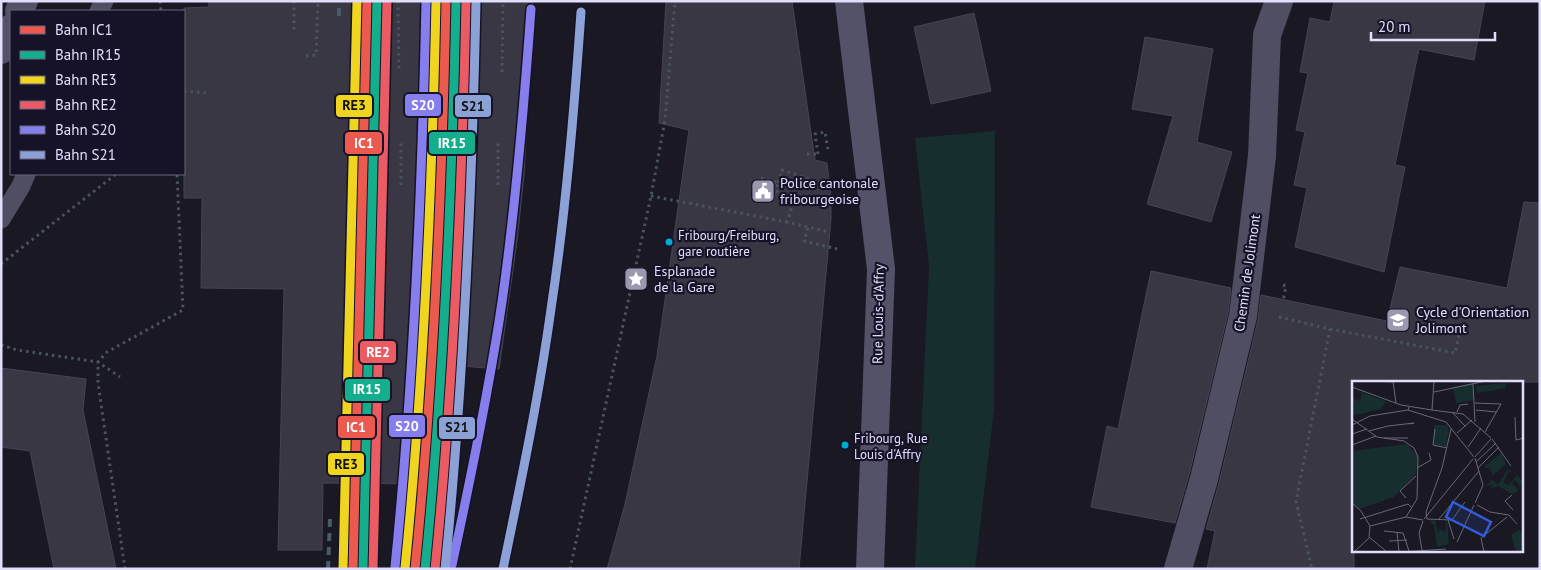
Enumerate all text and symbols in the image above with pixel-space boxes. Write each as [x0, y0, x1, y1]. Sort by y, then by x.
legend [10, 10, 185, 175]
scale bar [1371, 10, 1495, 42]
text: 20 m [1378, 17, 1411, 36]
text: Bahn IC1 [55, 20, 113, 39]
text: Bahn IR15 [55, 45, 121, 64]
text: Bahn RE3 [55, 70, 117, 89]
line badge: S20 [404, 93, 442, 117]
line badge: RE3 [335, 94, 373, 118]
line badge: S21 [454, 94, 492, 118]
text: Bahn RE2 [55, 95, 117, 114]
text: RE3 [342, 96, 366, 114]
text: S20 [411, 96, 435, 114]
text: S21 [461, 97, 485, 115]
text: Bahn S20 [55, 120, 116, 139]
line badge: IC1 [344, 131, 383, 155]
line badge: IR15 [428, 131, 476, 155]
text: IC1 [354, 134, 374, 152]
text: IR15 [438, 134, 466, 152]
text: Bahn S21 [55, 145, 116, 164]
place label: Police cantonale fribourgeoise [780, 174, 878, 208]
public building icon: Police cantonale fribourgeoise [750, 178, 776, 204]
street label: Chemin de Jolimont [1230, 213, 1264, 333]
place label: Fribourg/Freiburg, gare routière [678, 227, 779, 260]
marker: Fribourg/Freiburg, gare routière [664, 237, 674, 247]
place label: Esplanade de la Gare [654, 262, 715, 296]
street label: Rue Louis-d'Affry [868, 263, 888, 364]
place icon: Esplanade de la Gare [623, 266, 649, 292]
place label: Cycle d'Orientation Jolimont [1415, 303, 1529, 337]
school or university icon: Cycle d'Orientation Jolimont [1385, 307, 1411, 333]
line badge: RE2 [359, 340, 397, 364]
text: RE2 [366, 343, 390, 361]
line badge: IR15 [344, 378, 391, 402]
text: IR15 [353, 380, 381, 398]
inset map [1352, 381, 1524, 552]
line badge: S20 [388, 414, 426, 438]
line badge: IC1 [337, 415, 376, 439]
line badge: S21 [438, 416, 476, 440]
text: S20 [395, 417, 419, 435]
text: IC1 [346, 418, 366, 436]
text: S21 [445, 418, 469, 436]
place label: Fribourg, Rue Louis d'Affry [854, 430, 928, 463]
marker: Fribourg, Rue Louis d'Affry [840, 440, 850, 450]
line badge: RE3 [327, 452, 365, 476]
text: RE3 [334, 455, 358, 473]

